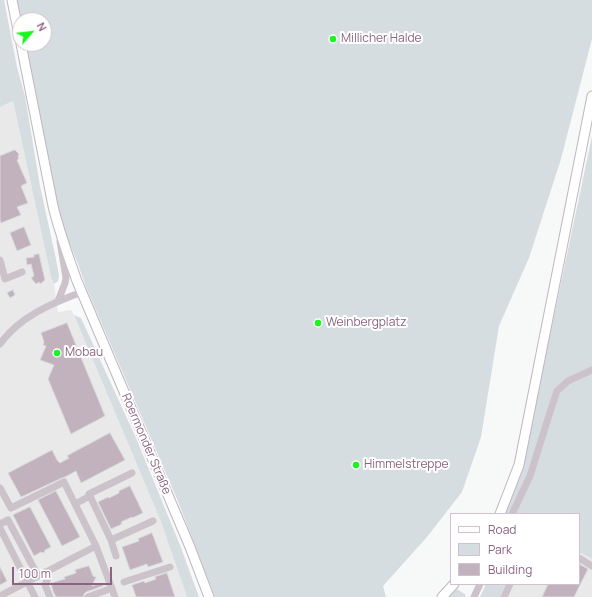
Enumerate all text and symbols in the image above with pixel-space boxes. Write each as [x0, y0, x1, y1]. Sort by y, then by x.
north arrow [12, 12, 52, 52]
text: N [34, 20, 51, 34]
place label: Millicher Halde [341, 32, 422, 46]
marker: Millicher Halde [328, 34, 338, 44]
place label: Weinbergplatz [326, 316, 406, 330]
marker: Weinbergplatz [313, 318, 323, 328]
place label: Mobau [65, 346, 103, 360]
marker: Mobau [52, 348, 62, 358]
street label: Roermonder Straße [118, 391, 174, 497]
place label: Himmelstreppe [364, 458, 449, 472]
marker: Himmelstreppe [351, 460, 361, 470]
legend [450, 513, 580, 585]
text: Road [488, 521, 516, 538]
text: Park [488, 541, 512, 558]
scale bar [14, 559, 114, 585]
text: Building [488, 561, 532, 578]
text: 100 m [19, 565, 51, 582]

